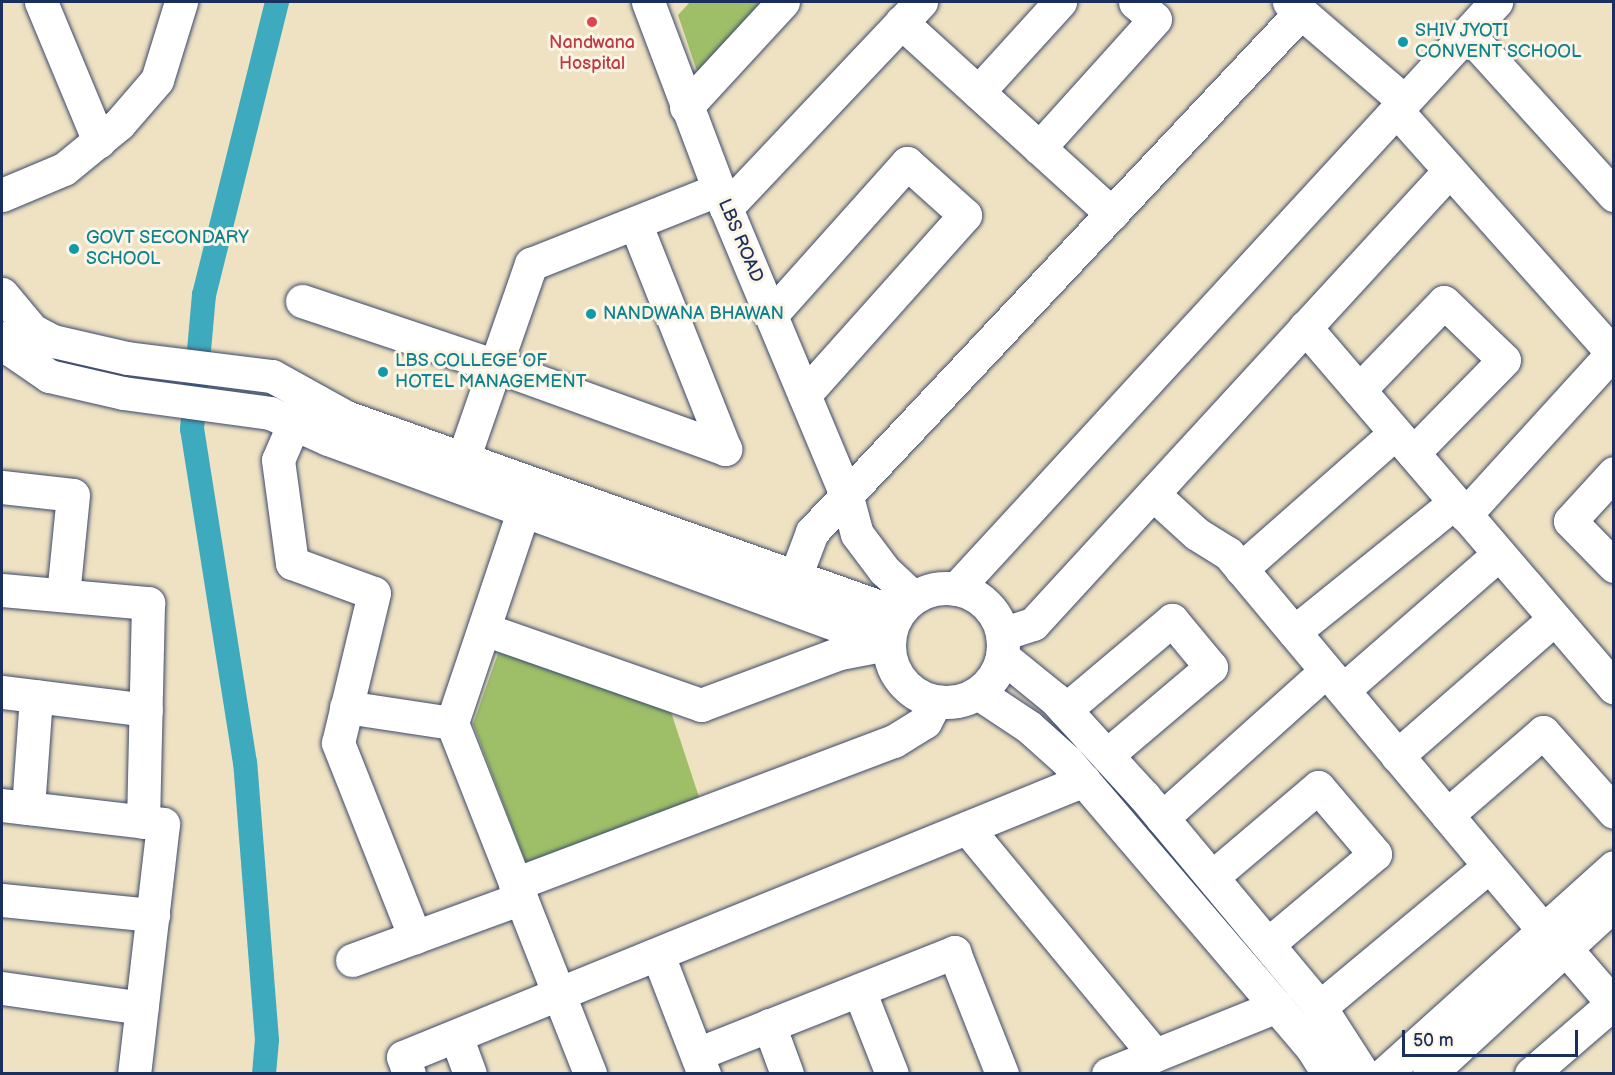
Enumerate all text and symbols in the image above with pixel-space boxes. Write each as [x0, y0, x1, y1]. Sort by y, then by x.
marker: Nandwana Hospital [583, 13, 601, 31]
place label: SHIV JYOTI CONVENT SCHOOL [1415, 21, 1582, 63]
place label: Nandwana Hospital [549, 33, 635, 76]
marker: SHIV JYOTI CONVENT SCHOOL [1396, 35, 1410, 49]
street label: LBS ROAD [713, 196, 767, 286]
place label: GOVT SECONDARY SCHOOL [86, 228, 249, 270]
marker: GOVT SECONDARY SCHOOL [67, 242, 81, 256]
place label: NANDWANA BHAWAN [603, 303, 784, 325]
marker: NANDWANA BHAWAN [584, 307, 598, 321]
place label: LBS COLLEGE OF HOTEL MANAGEMENT [395, 351, 587, 394]
marker: LBS COLLEGE OF HOTEL MANAGEMENT [376, 365, 390, 379]
scale bar [1405, 1018, 1580, 1056]
text: 50 m [1413, 1030, 1454, 1051]

